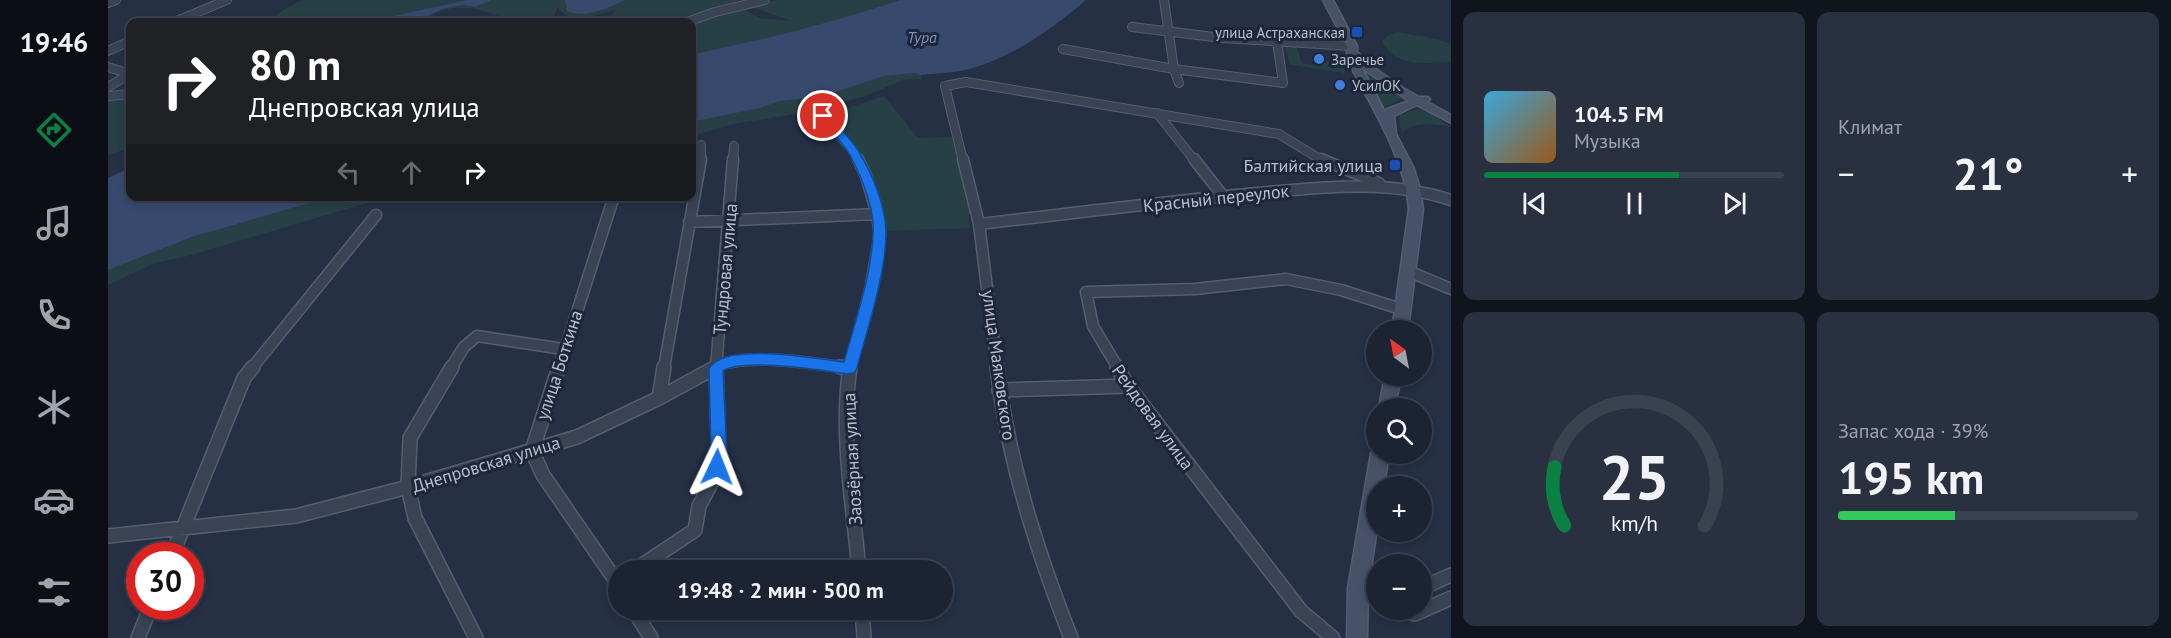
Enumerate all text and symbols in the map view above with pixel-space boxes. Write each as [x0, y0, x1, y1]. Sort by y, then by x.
place label: улица Астраханская [1215, 23, 1345, 42]
text: 19:46 [20, 25, 88, 59]
marker: улица Астраханская [1350, 25, 1364, 39]
water label: Тура [907, 27, 937, 47]
text: 80 m [249, 37, 341, 92]
icon: right [150, 42, 228, 120]
place label: Заречье [1331, 50, 1384, 69]
marker: Заречье [1312, 52, 1326, 66]
place label: УсилОК [1352, 76, 1401, 95]
marker: УсилОК [1333, 78, 1347, 92]
text: Днепровская улица [249, 90, 480, 124]
pin [797, 90, 848, 141]
icon: arrive [806, 99, 839, 132]
text: 104.5 FM [1574, 100, 1664, 128]
icon: directions [33, 109, 75, 151]
text: Климат [1838, 114, 1902, 140]
text: Музыка [1574, 128, 1641, 154]
text: 21° [1953, 144, 2023, 202]
text: − [1838, 152, 1855, 195]
text: + [2121, 152, 2138, 195]
place label: Балтийская улица [1243, 154, 1383, 177]
icon: left [332, 156, 365, 189]
icon: ahead [395, 156, 428, 189]
icon: right [458, 156, 491, 189]
marker: Балтийская улица [1388, 158, 1402, 172]
street label: Красный переулок [1142, 179, 1291, 217]
icon: previous [1518, 187, 1551, 220]
icon: pause [1618, 187, 1651, 220]
icon: next [1718, 187, 1751, 220]
icon: music [33, 202, 75, 244]
street label: Тундровая улица [708, 202, 742, 336]
street label: улица Маяковского [977, 288, 1021, 442]
icon: phone [33, 294, 75, 336]
street label: улица Боткина [530, 307, 588, 423]
north arrow [1366, 320, 1432, 386]
map controls [1366, 320, 1432, 620]
street label: Рейдовая улица [1107, 360, 1199, 474]
icon: climate [33, 386, 75, 428]
street label: Заозёрная улица [837, 392, 867, 526]
button: search [1366, 398, 1432, 464]
text: Запас хода · 39% [1838, 418, 1988, 444]
street label: Днепровская улица [409, 431, 563, 497]
position arrow [685, 435, 749, 499]
text: 25 [1599, 436, 1669, 517]
text: 195 km [1838, 448, 1984, 506]
button: + [1366, 476, 1432, 542]
icon: car [33, 479, 75, 521]
text: km/h [1610, 509, 1657, 537]
speed limit sign: 30 [126, 542, 204, 620]
button: − [1366, 554, 1432, 620]
icon: filters [33, 571, 75, 613]
text: 19:48 · 2 мин · 500 m [677, 576, 884, 604]

